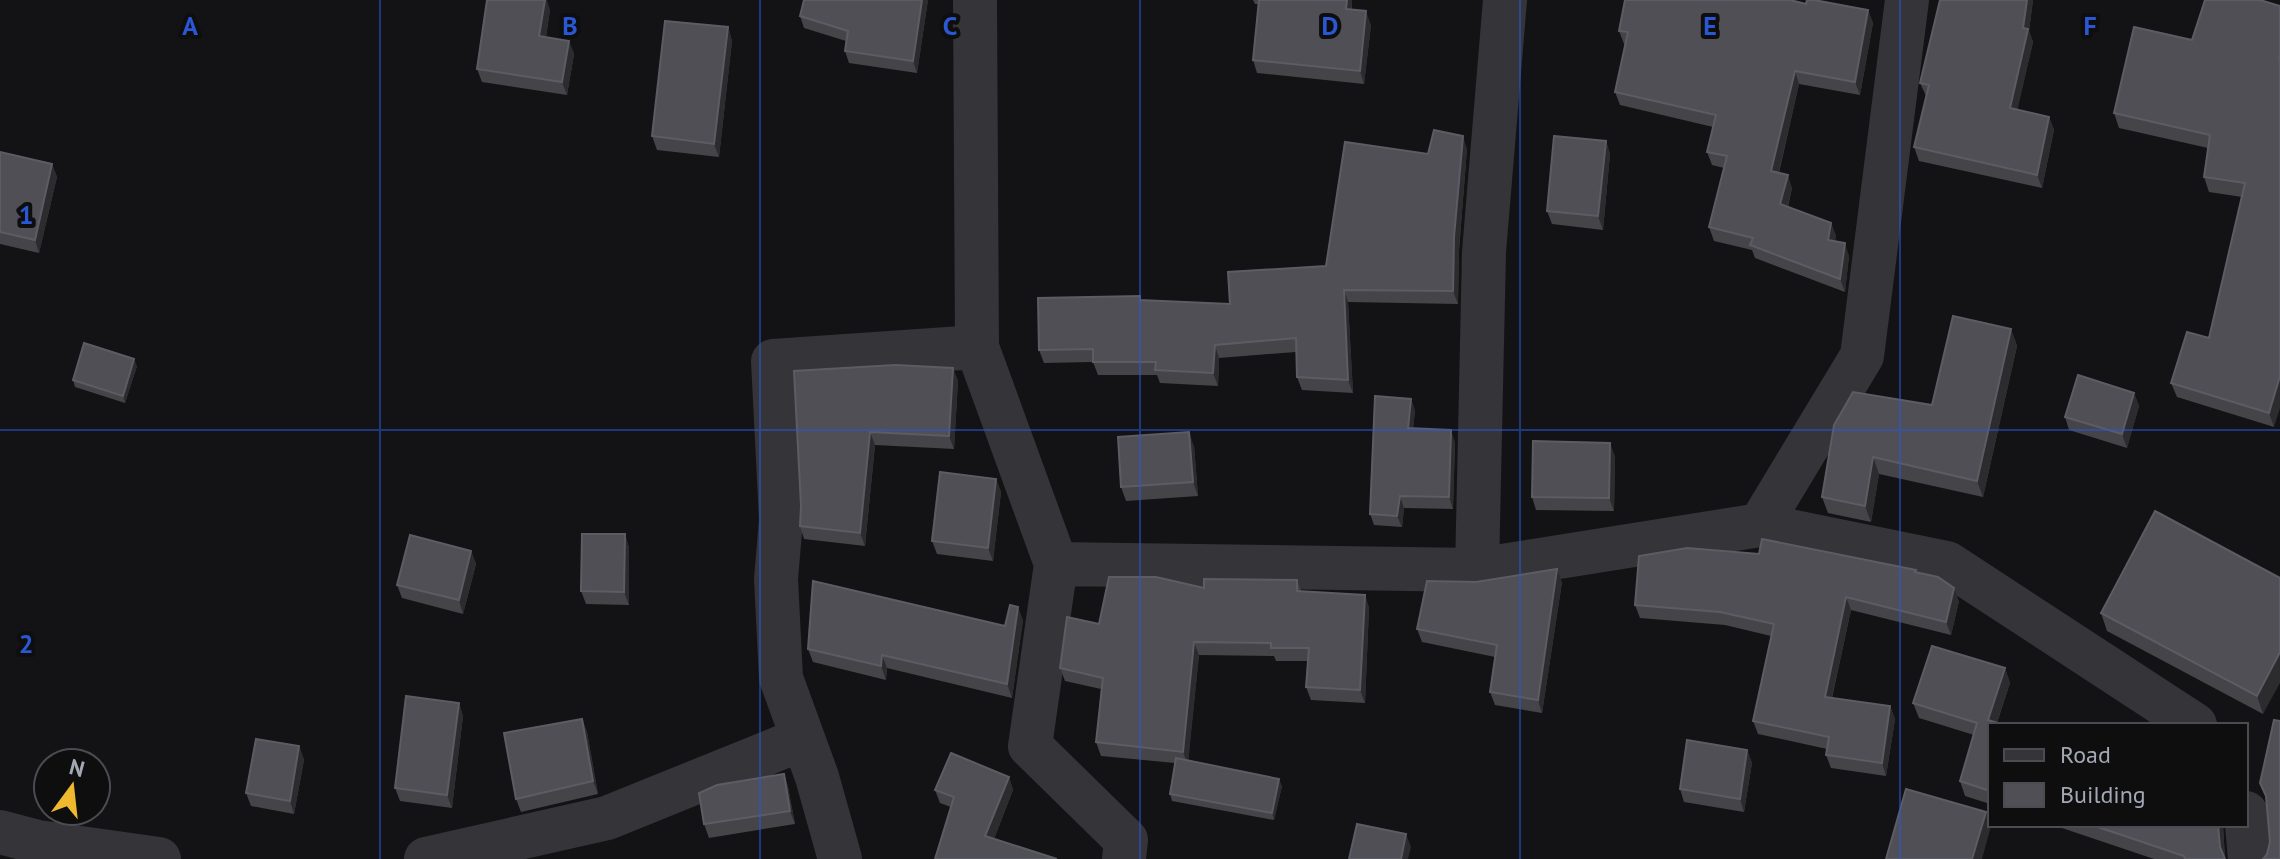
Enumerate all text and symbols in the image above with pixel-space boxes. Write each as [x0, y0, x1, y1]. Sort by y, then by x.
text: A [182, 9, 198, 42]
text: B [562, 9, 578, 42]
text: C [943, 9, 957, 42]
text: D [1322, 9, 1338, 42]
text: E [1703, 9, 1717, 42]
text: F [2083, 9, 2097, 42]
text: 1 [19, 198, 33, 231]
text: 2 [19, 627, 33, 660]
legend [1988, 723, 2248, 827]
text: Road [2060, 739, 2111, 770]
north arrow [32, 747, 112, 827]
text: N [67, 752, 88, 783]
text: Building [2060, 779, 2146, 810]

